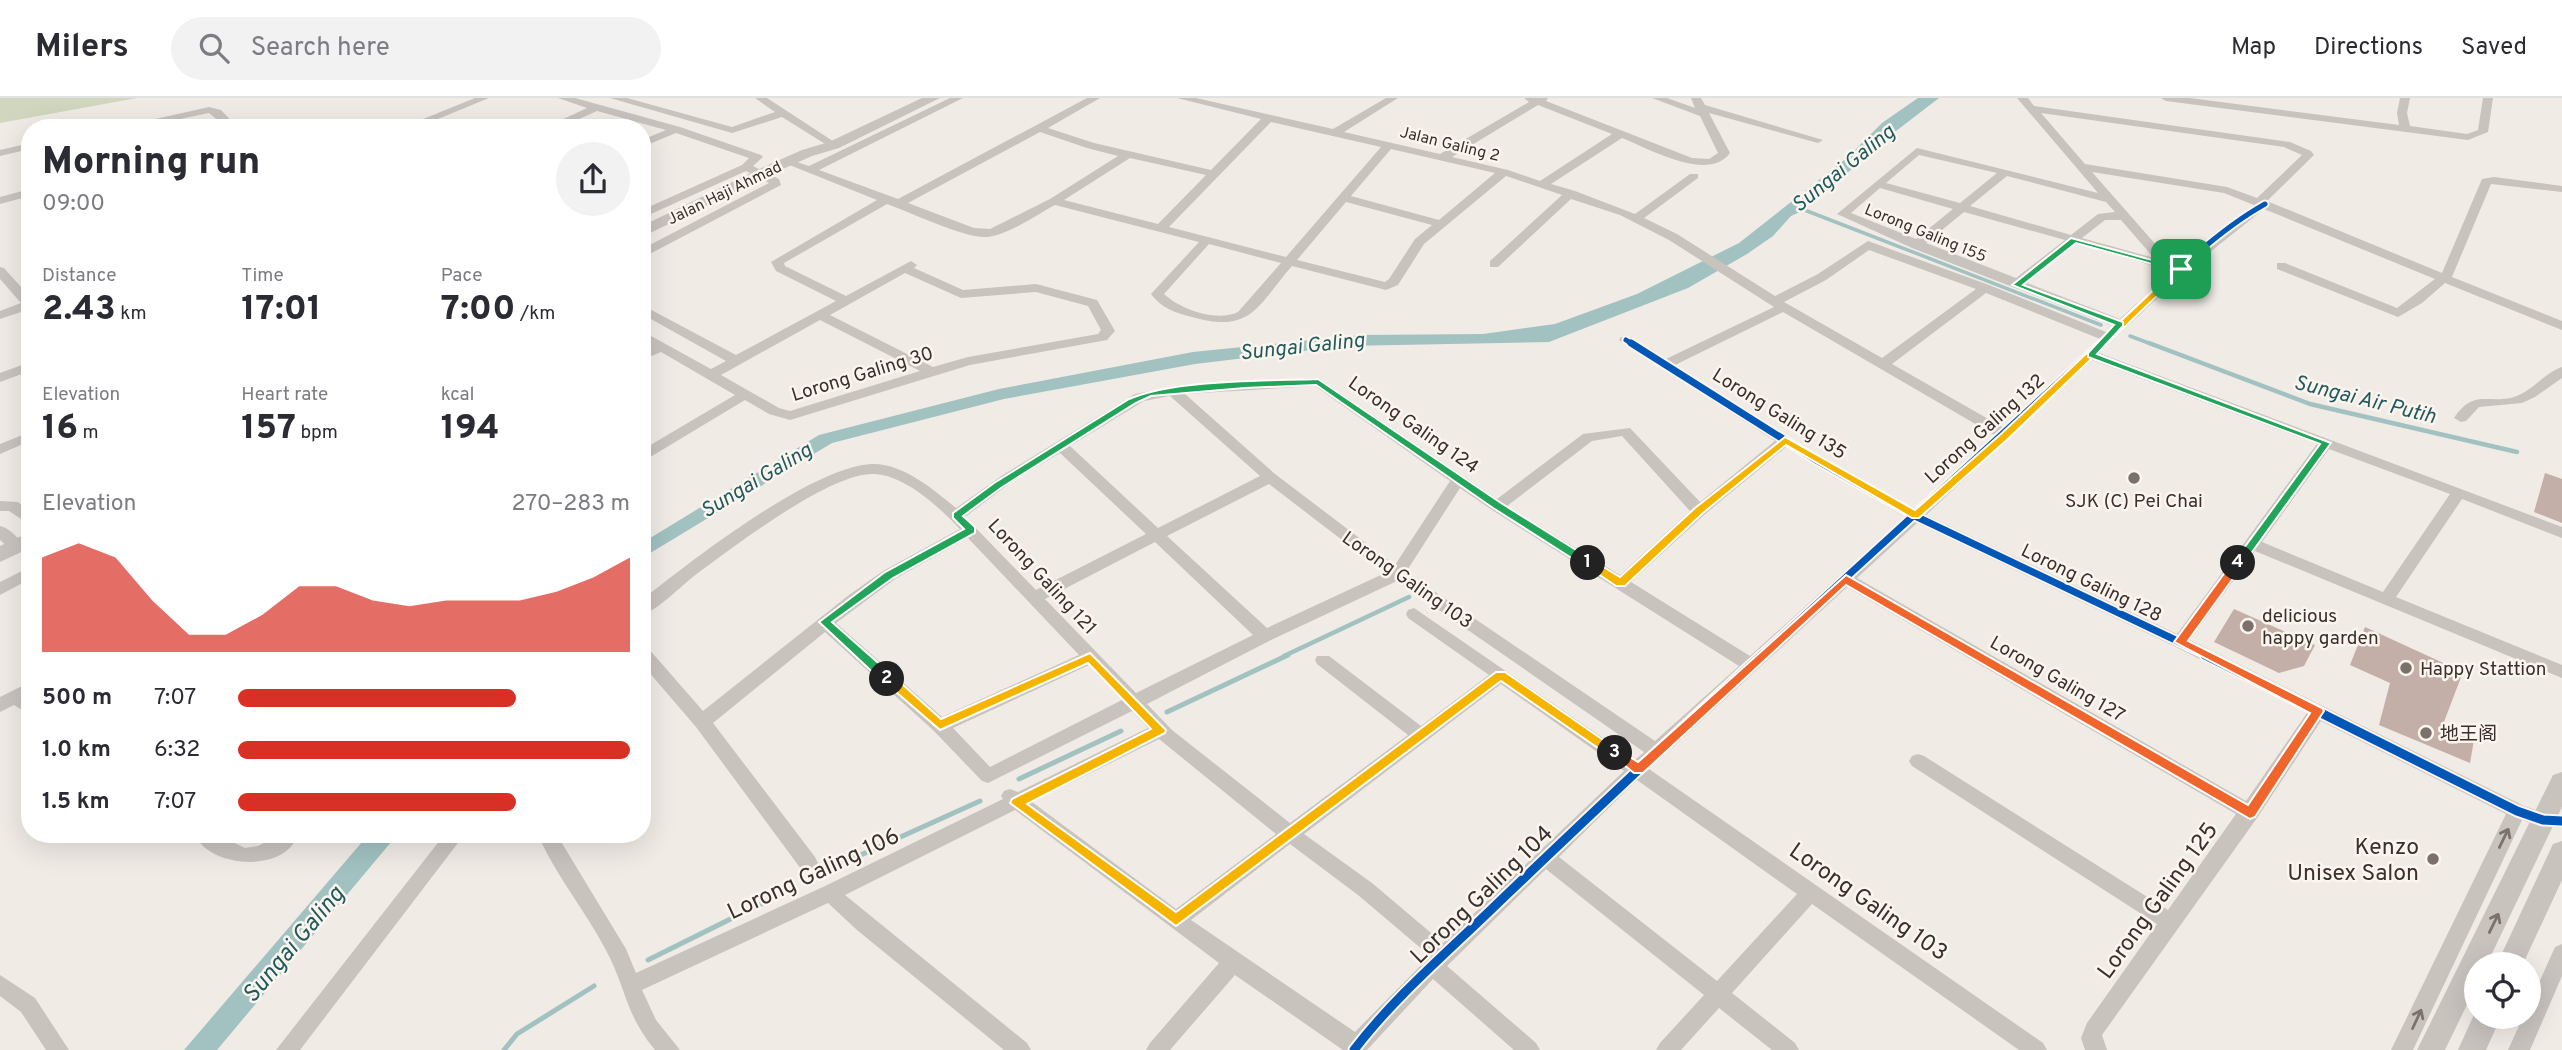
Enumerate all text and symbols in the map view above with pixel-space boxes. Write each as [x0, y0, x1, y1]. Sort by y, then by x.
search box [171, 17, 661, 80]
text: Milers [35, 27, 129, 69]
icon: search [195, 29, 233, 67]
text: Search here [251, 32, 390, 65]
text: Map [2231, 33, 2276, 63]
text: Directions [2314, 33, 2423, 63]
text: Saved [2461, 33, 2527, 63]
water label: Sungai Galing [1787, 119, 1902, 219]
street label: Jalan Galing 2 [1397, 123, 1502, 167]
text: Morning run [42, 139, 260, 188]
button: share [556, 142, 630, 216]
street label: Jalan Haji Ahmad [664, 157, 785, 230]
text: 09:00 [42, 190, 105, 219]
street label: Lorong Galing 155 [1861, 200, 1989, 267]
pin [2151, 239, 2211, 299]
icon: arrive [2162, 250, 2200, 288]
text: Distance [42, 264, 117, 288]
text: Time [241, 264, 284, 288]
text: Pace [441, 264, 482, 288]
text: 2.43 [42, 288, 116, 332]
text: 17:01 [241, 288, 321, 332]
text: 7:00 [441, 288, 516, 332]
text: km [116, 302, 147, 326]
text: /km [516, 302, 555, 326]
water label: Sungai Galing [1238, 327, 1366, 367]
street label: Lorong Galing 30 [789, 342, 936, 408]
street label: Lorong Galing 135 [1707, 364, 1851, 466]
street label: Lorong Galing 132 [1920, 369, 2050, 490]
water label: Sungai Air Putih [2291, 370, 2439, 431]
street label: Lorong Galing 124 [1343, 372, 1483, 480]
text: Elevation [42, 383, 120, 407]
text: Heart rate [241, 383, 328, 407]
text: kcal [441, 383, 474, 407]
text: 16 [42, 407, 78, 451]
text: 157 [241, 407, 296, 451]
text: 194 [441, 407, 499, 451]
text: m [78, 421, 99, 445]
text: bpm [296, 421, 338, 445]
water label: Sungai Galing [696, 437, 818, 525]
marker: SJK (C) Pei Chai [2126, 470, 2142, 486]
text: Elevation [42, 490, 137, 519]
text: 270–283 m [511, 490, 630, 519]
place label: SJK (C) Pei Chai [2065, 490, 2203, 514]
street label: Lorong Galing 121 [982, 515, 1101, 640]
street label: Lorong Galing 103 [1337, 527, 1477, 635]
street label: Lorong Galing 128 [2017, 539, 2166, 628]
pin: 1 [1570, 546, 1606, 580]
pin: 4 [2220, 546, 2256, 580]
text: 1 [1584, 550, 1591, 574]
text: 4 [2231, 550, 2244, 574]
place label: delicious happy garden [2262, 605, 2379, 651]
marker: delicious happy garden [2240, 618, 2256, 634]
street label: Lorong Galing 127 [1985, 631, 2129, 728]
place label: Happy Stattion [2420, 658, 2546, 682]
marker: Happy Stattion [2398, 660, 2414, 676]
pin: 2 [870, 662, 904, 696]
text: 2 [881, 666, 892, 690]
text: 500 m [42, 684, 112, 713]
text: 7:07 [154, 684, 196, 713]
place label: 地王阁 [2440, 723, 2497, 747]
marker: 地王阁 [2418, 725, 2434, 741]
text: 1.0 km [42, 736, 111, 765]
text: 6:32 [154, 736, 200, 765]
pin: 3 [1598, 736, 1632, 770]
text: 3 [1609, 740, 1620, 764]
text: 1.5 km [42, 788, 110, 817]
text: 7:07 [154, 788, 196, 817]
street label: Lorong Galing 125 [2092, 817, 2226, 986]
street label: Lorong Galing 104 [1405, 820, 1560, 971]
street label: Lorong Galing 106 [723, 823, 905, 928]
one-way arrow [2498, 828, 2511, 849]
place label: Kenzo Unisex Salon [2287, 834, 2419, 889]
street label: Lorong Galing 103 [1783, 838, 1952, 969]
marker: Kenzo Unisex Salon [2425, 851, 2441, 867]
water label: Sungai Galing [237, 880, 353, 1010]
one-way arrow [2488, 913, 2501, 934]
map controls [2464, 952, 2541, 1029]
button: locate [2464, 952, 2541, 1029]
one-way arrow [2410, 1009, 2424, 1030]

